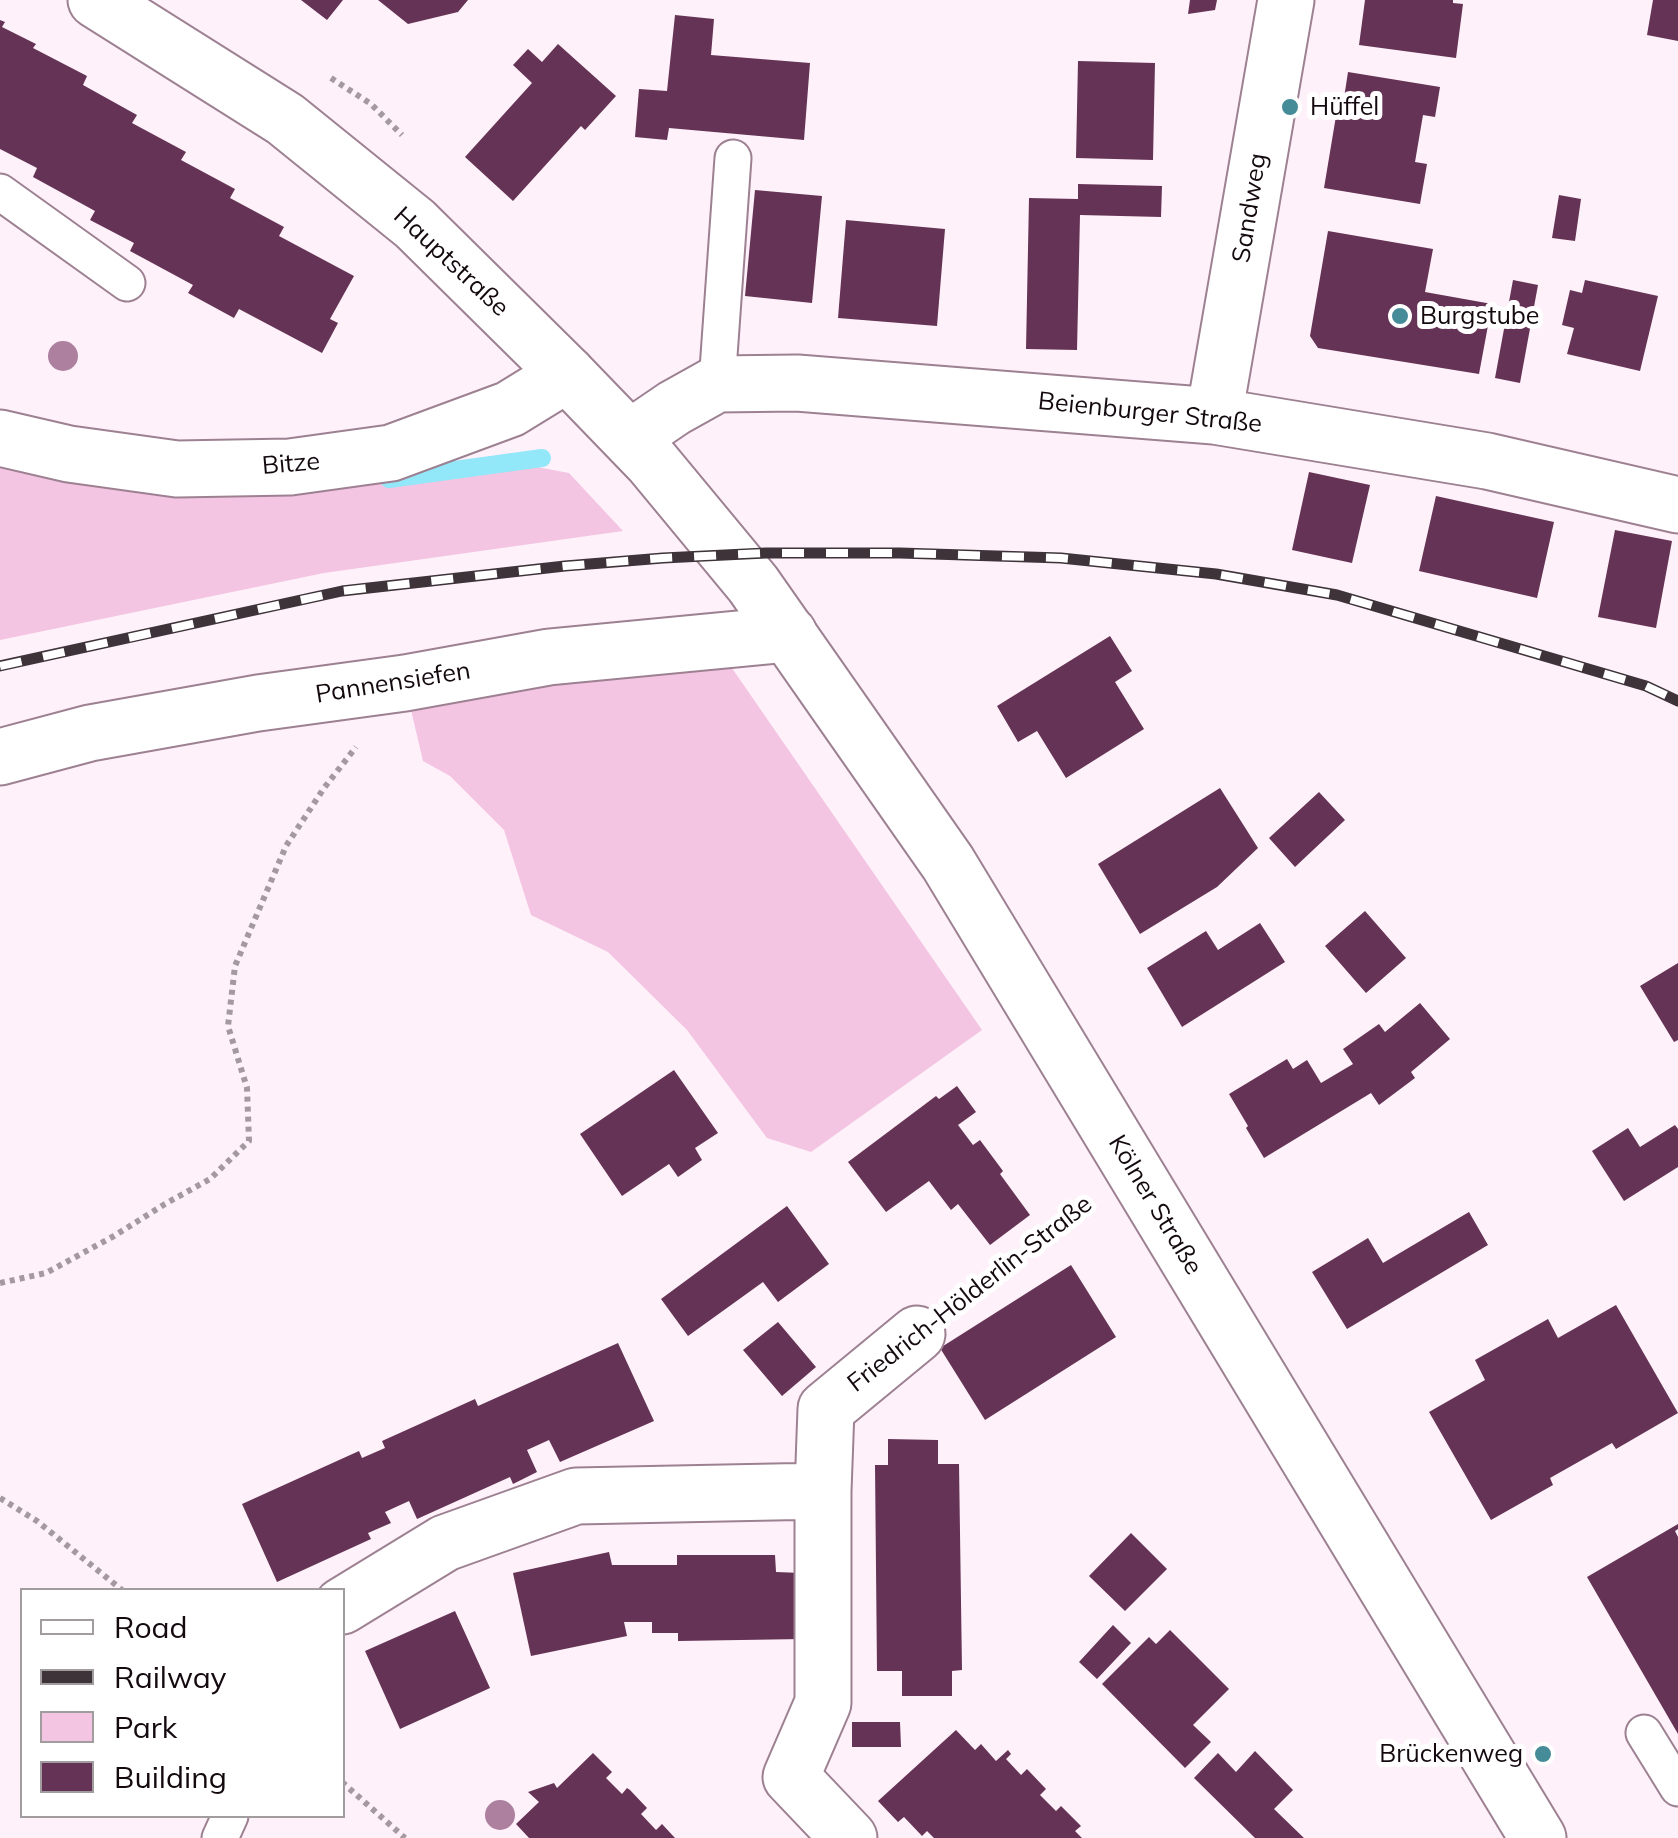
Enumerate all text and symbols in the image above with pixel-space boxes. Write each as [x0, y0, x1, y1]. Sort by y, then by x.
place label: Hüffel [1310, 92, 1379, 122]
marker: Hüffel [1279, 96, 1301, 118]
street label: Sandweg [1227, 151, 1273, 265]
street label: Hauptstraße [387, 201, 515, 323]
place label: Burgstube [1420, 301, 1539, 331]
marker: Burgstube [1389, 305, 1411, 327]
street label: Beienburger Straße [1037, 386, 1263, 440]
street label: Bitze [261, 447, 321, 481]
street label: Pannensiefen [313, 656, 473, 710]
street label: Kölner Straße [1102, 1130, 1208, 1280]
street label: Friedrich-Hölderlin-Straße [842, 1189, 1098, 1399]
legend [20, 1588, 345, 1818]
text: Road [114, 1608, 188, 1646]
text: Railway [114, 1658, 227, 1696]
text: Park [114, 1708, 177, 1746]
place label: Brückenweg [1379, 1739, 1523, 1769]
marker: Brückenweg [1532, 1743, 1554, 1765]
text: Building [114, 1758, 227, 1796]

